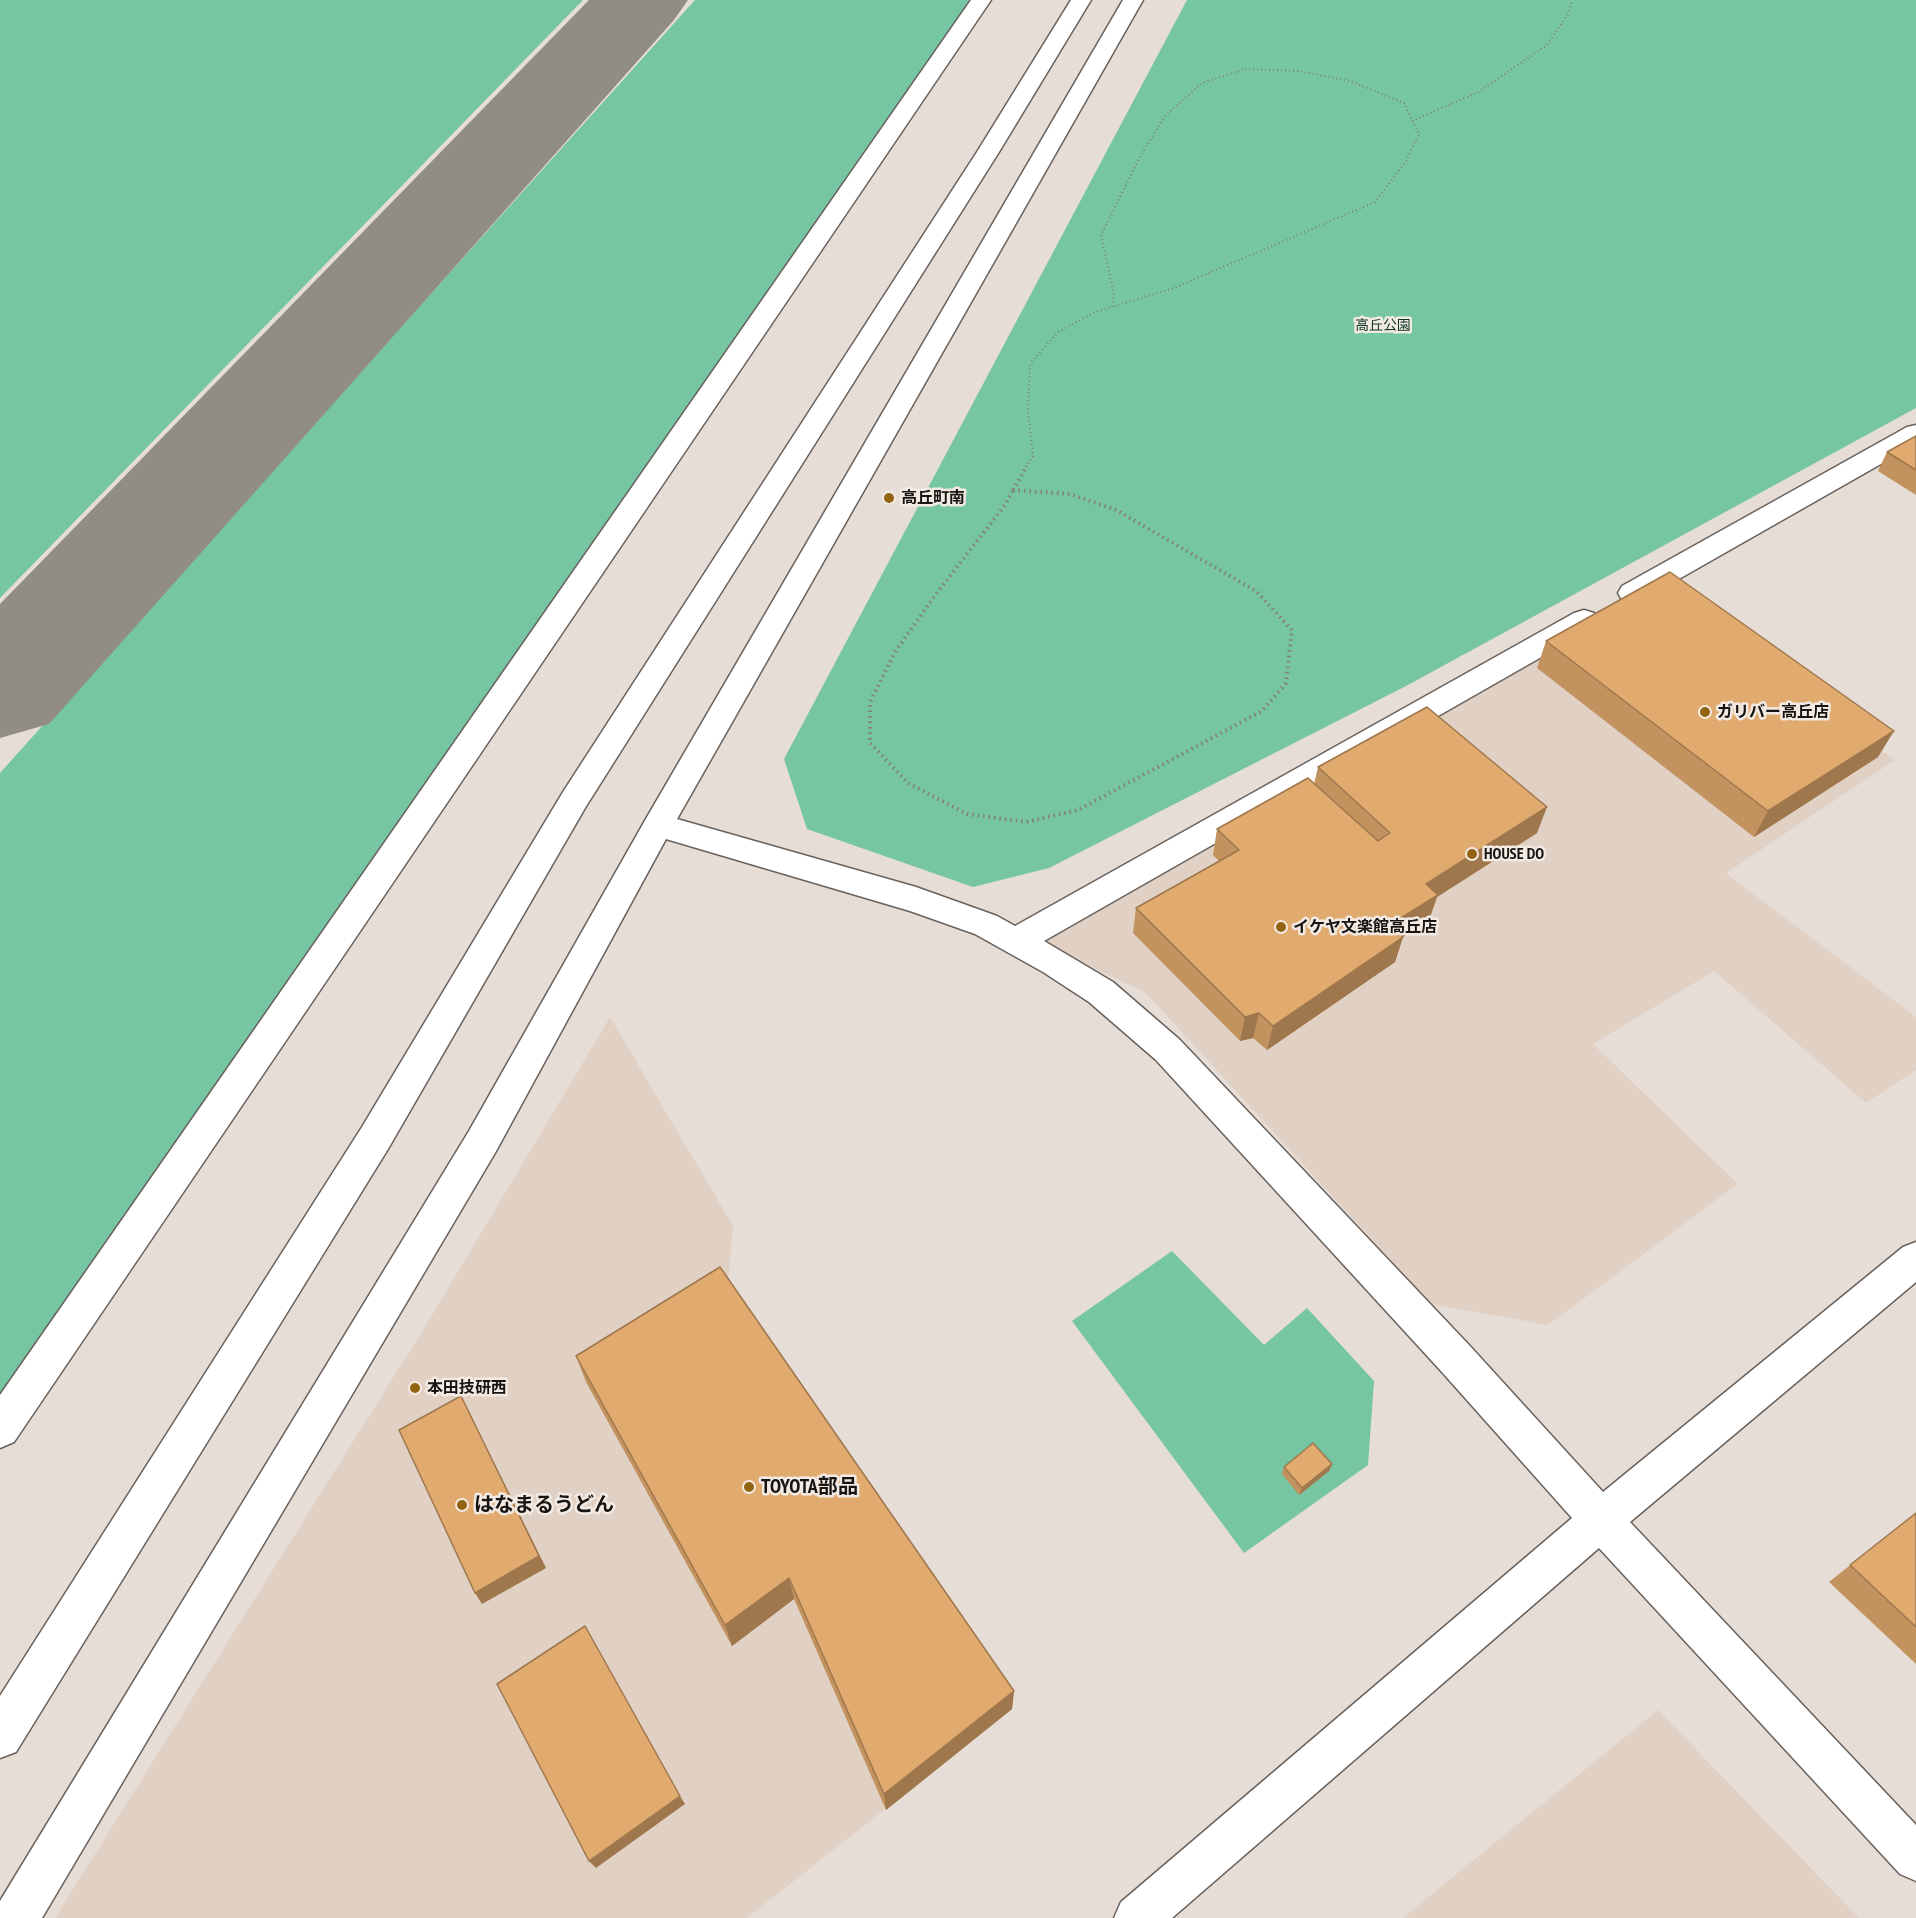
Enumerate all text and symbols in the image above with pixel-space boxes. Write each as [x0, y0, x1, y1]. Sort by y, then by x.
park label: 高丘公園 [1355, 318, 1411, 334]
place label: 高丘町南 [901, 488, 965, 508]
marker: 高丘町南 [882, 491, 896, 505]
place label: ガリバー高丘店 [1717, 702, 1829, 722]
marker: ガリバー高丘店 [1698, 705, 1712, 719]
place label: HOUSE DO [1484, 844, 1544, 864]
marker: HOUSE DO [1465, 847, 1479, 861]
place label: イケヤ文楽館高丘店 [1293, 917, 1437, 937]
marker: イケヤ文楽館高丘店 [1274, 920, 1288, 934]
place label: 本田技研西 [427, 1378, 507, 1398]
marker: 本田技研西 [408, 1381, 422, 1395]
place label: TOYOTA部品 [761, 1475, 858, 1499]
marker: TOYOTA部品 [742, 1480, 756, 1494]
place label: はなまるうどん [474, 1493, 614, 1517]
marker: はなまるうどん [455, 1498, 469, 1512]

